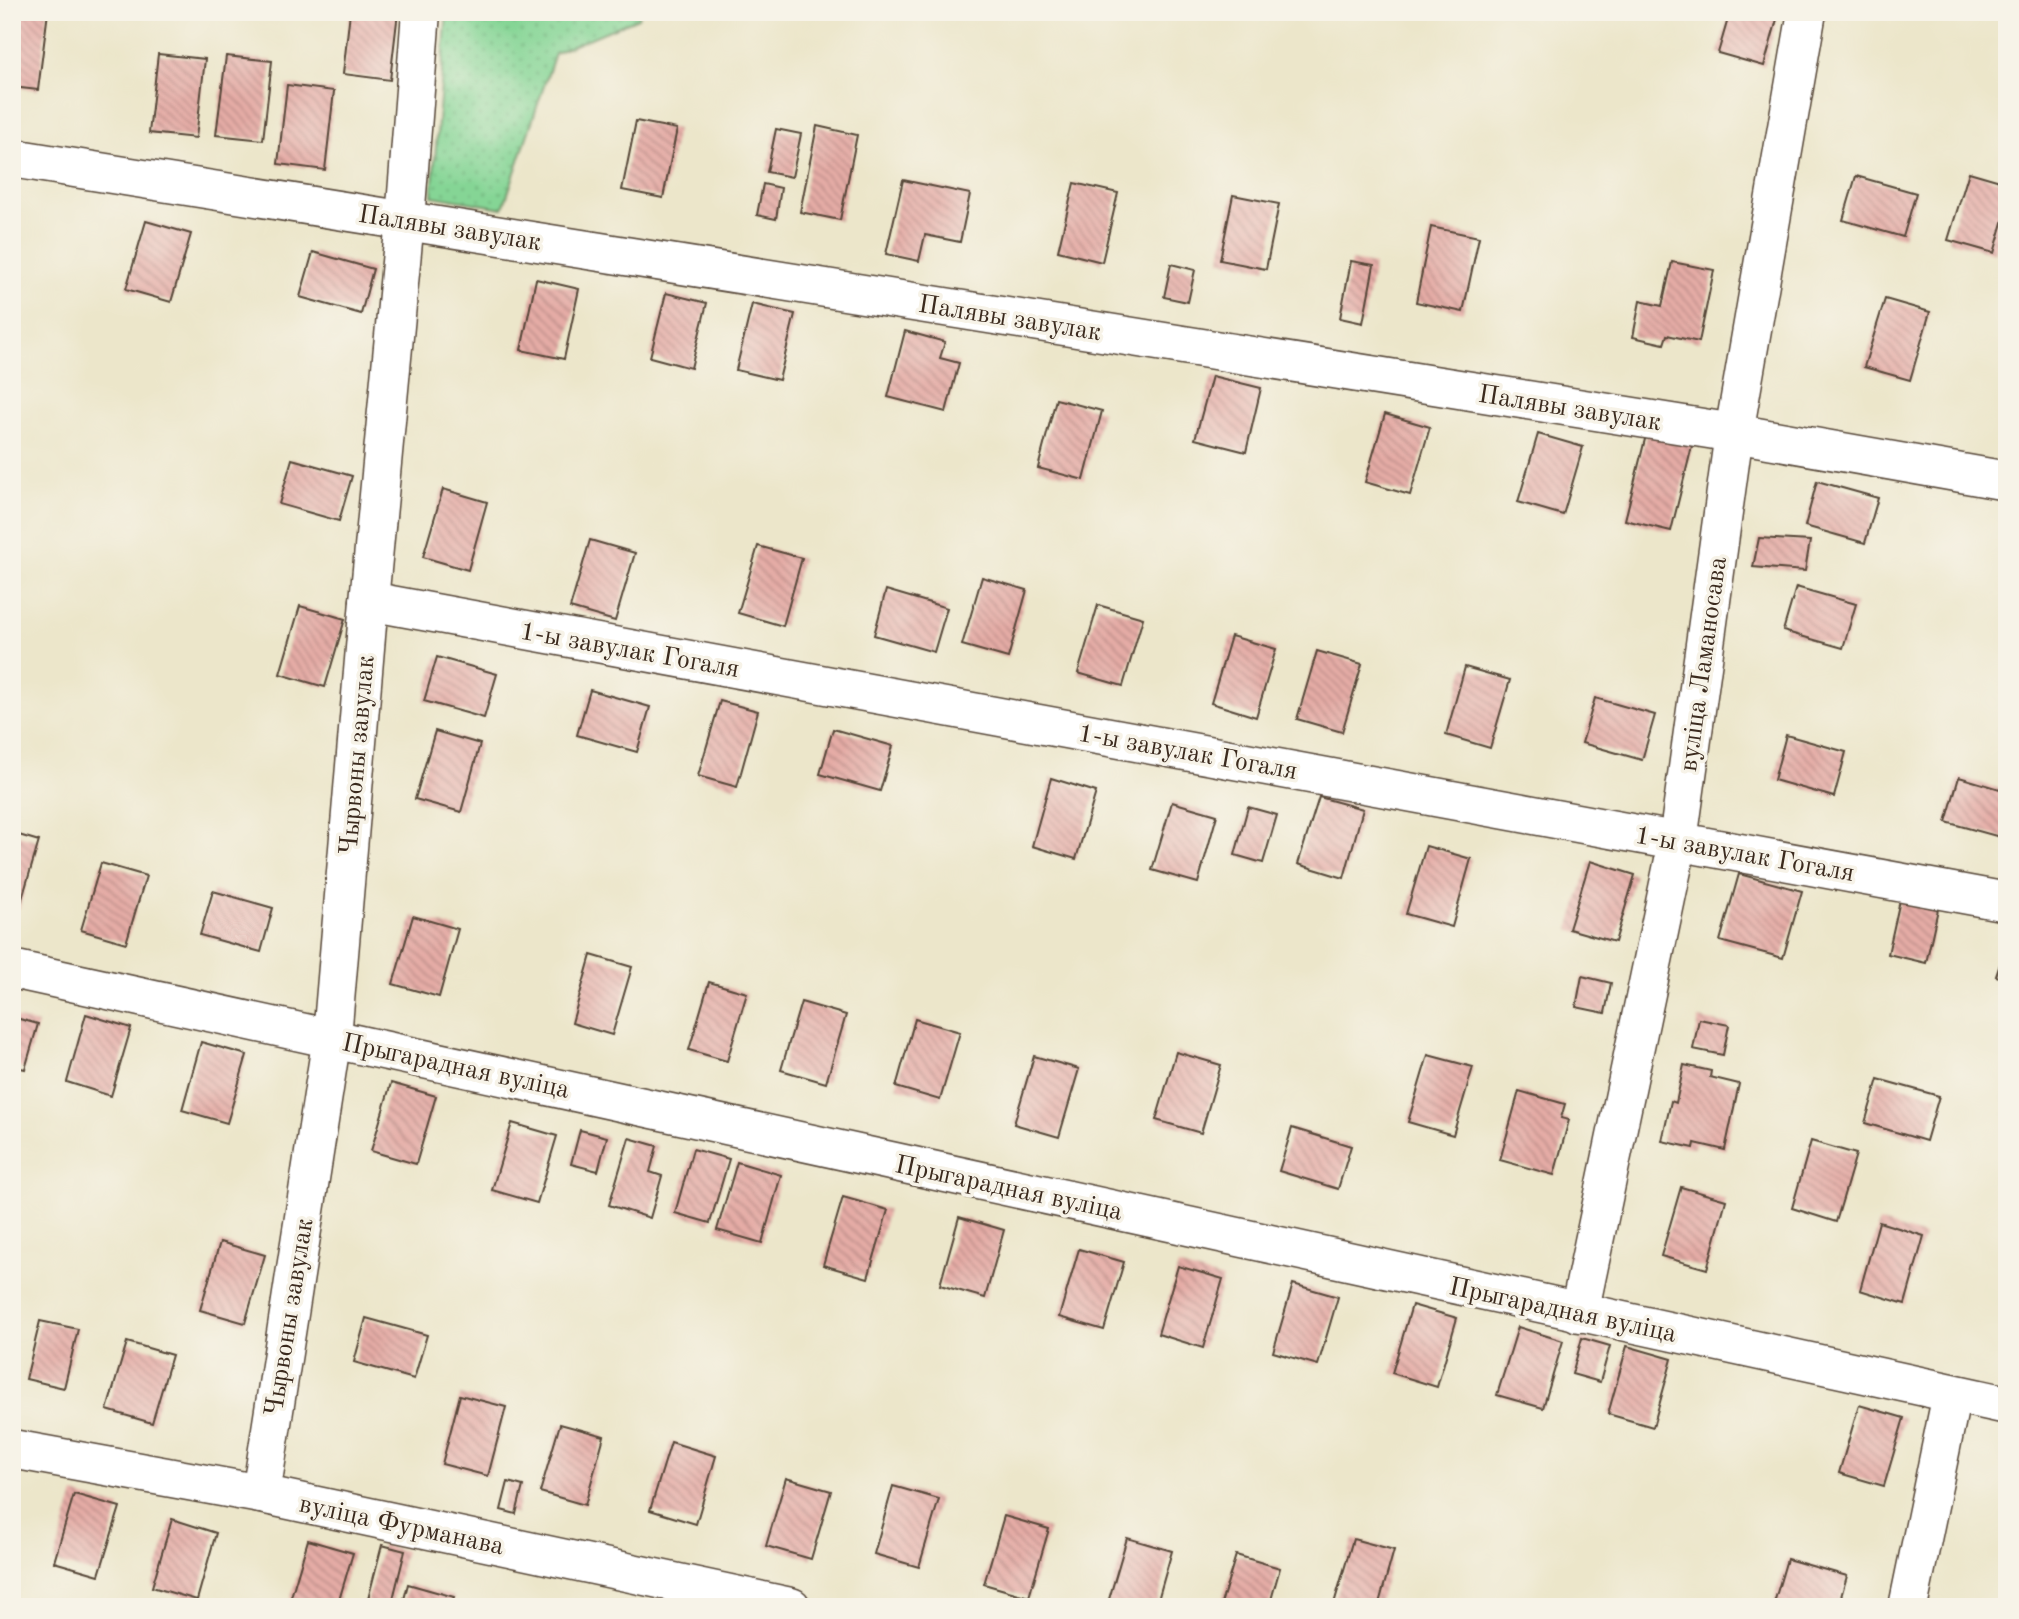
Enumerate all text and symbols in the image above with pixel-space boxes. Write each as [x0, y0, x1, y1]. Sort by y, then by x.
street label: Палявы завулак [356, 202, 543, 256]
street label: Палявы завулак [916, 292, 1103, 346]
street label: Палявы завулак [1476, 382, 1663, 436]
street label: вуліца Ламаносава [1676, 555, 1732, 773]
street label: 1-ы завулак Гогаля [518, 619, 741, 683]
street label: Чырвоны завулак [336, 654, 380, 856]
street label: 1-ы завулак Гогаля [1076, 721, 1299, 785]
street label: 1-ы завулак Гогаля [1633, 823, 1856, 887]
street label: Прыгарадная вуліца [339, 1030, 572, 1104]
street label: Прыгарадная вуліца [892, 1152, 1125, 1226]
street label: Чырвоны завулак [261, 1216, 318, 1418]
street label: Прыгарадная вуліца [1446, 1274, 1679, 1348]
street label: вуліца Фурманава [297, 1492, 506, 1560]

